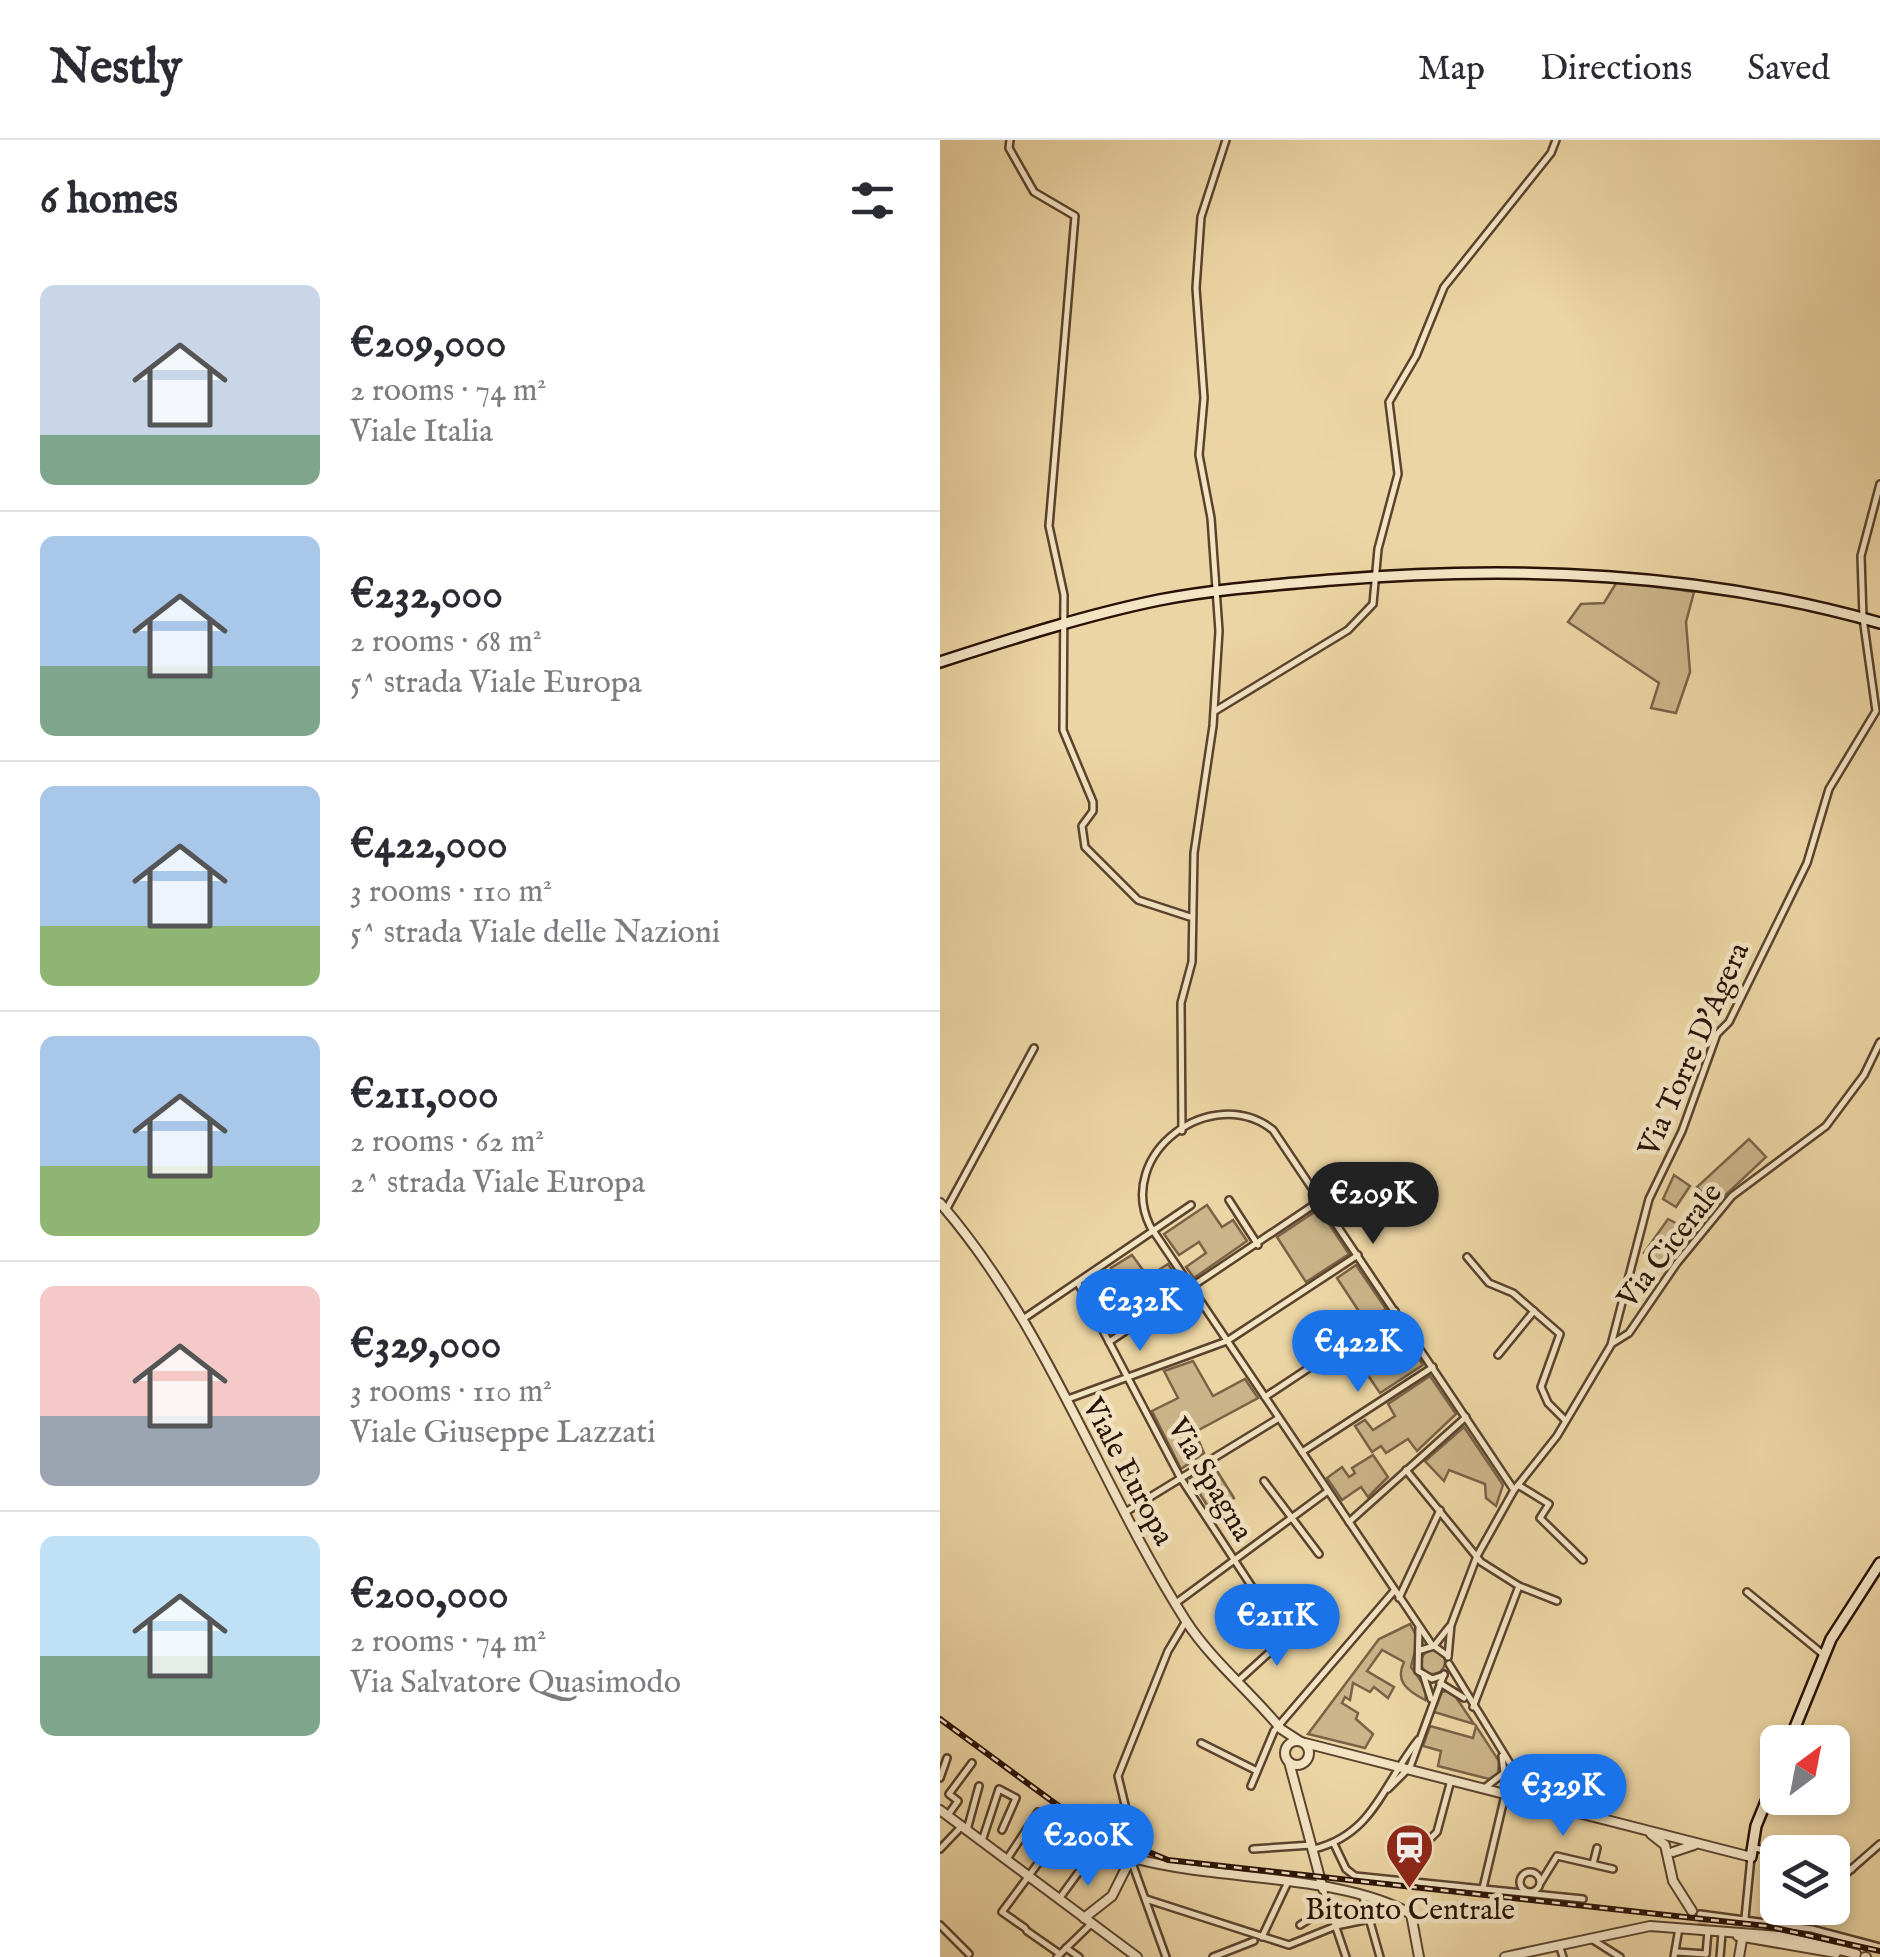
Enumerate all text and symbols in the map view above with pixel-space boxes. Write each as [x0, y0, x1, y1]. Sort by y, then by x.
text: Nestly [50, 39, 182, 99]
text: Map [1418, 47, 1485, 92]
text: Directions [1540, 47, 1692, 92]
text: Saved [1747, 47, 1830, 92]
icon: filters [845, 173, 900, 228]
text: 6 homes [40, 174, 178, 227]
text: €209,000 [350, 318, 506, 371]
icon: home [120, 325, 240, 445]
text: 2 rooms · 74 m² [350, 371, 546, 412]
text: Viale Italia [350, 412, 493, 453]
text: €232,000 [350, 569, 503, 622]
icon: home [120, 576, 240, 696]
text: 2 rooms · 68 m² [350, 622, 542, 663]
text: 5^ strada Viale Europa [350, 663, 642, 704]
text: €422,000 [350, 819, 508, 872]
icon: home [120, 826, 240, 946]
text: 3 rooms · 110 m² [350, 872, 552, 913]
text: 5^ strada Viale delle Nazioni [350, 913, 720, 954]
street label: Via Torre D'Agera [1630, 937, 1759, 1164]
text: €211,000 [350, 1069, 499, 1122]
icon: home [120, 1076, 240, 1196]
text: 2 rooms · 62 m² [350, 1122, 544, 1163]
pin: €209K [1303, 1162, 1443, 1247]
text: 2^ strada Viale Europa [350, 1163, 645, 1204]
text: €209K [1330, 1174, 1416, 1215]
street label: Via Cicerale [1609, 1176, 1731, 1317]
pin: €232K [1070, 1269, 1210, 1354]
text: €232K [1098, 1281, 1182, 1322]
pin: €422K [1288, 1310, 1428, 1395]
text: €329,000 [350, 1319, 501, 1372]
text: €422K [1314, 1322, 1402, 1363]
icon: home [120, 1326, 240, 1446]
text: 3 rooms · 110 m² [350, 1372, 552, 1413]
street label: Viale Europa [1072, 1391, 1182, 1552]
street label: Via Spagna [1157, 1411, 1261, 1549]
text: Viale Giuseppe Lazzati [350, 1413, 656, 1454]
text: €200,000 [350, 1569, 509, 1622]
icon: home [120, 1576, 240, 1696]
pin: €211K [1207, 1584, 1347, 1669]
text: €211K [1237, 1596, 1317, 1637]
text: 2 rooms · 74 m² [350, 1622, 546, 1663]
text: Via Salvatore Quasimodo [350, 1663, 681, 1704]
north arrow [1760, 1725, 1850, 1815]
map controls [1760, 1725, 1850, 1925]
pin: €329K [1493, 1754, 1633, 1839]
text: €329K [1522, 1766, 1604, 1807]
pin: €200K [1018, 1804, 1158, 1889]
text: €200K [1044, 1816, 1132, 1857]
station icon: Bitonto Centrale [1384, 1822, 1436, 1890]
button: layers [1760, 1835, 1850, 1925]
place label: Bitonto Centrale [1305, 1892, 1515, 1930]

